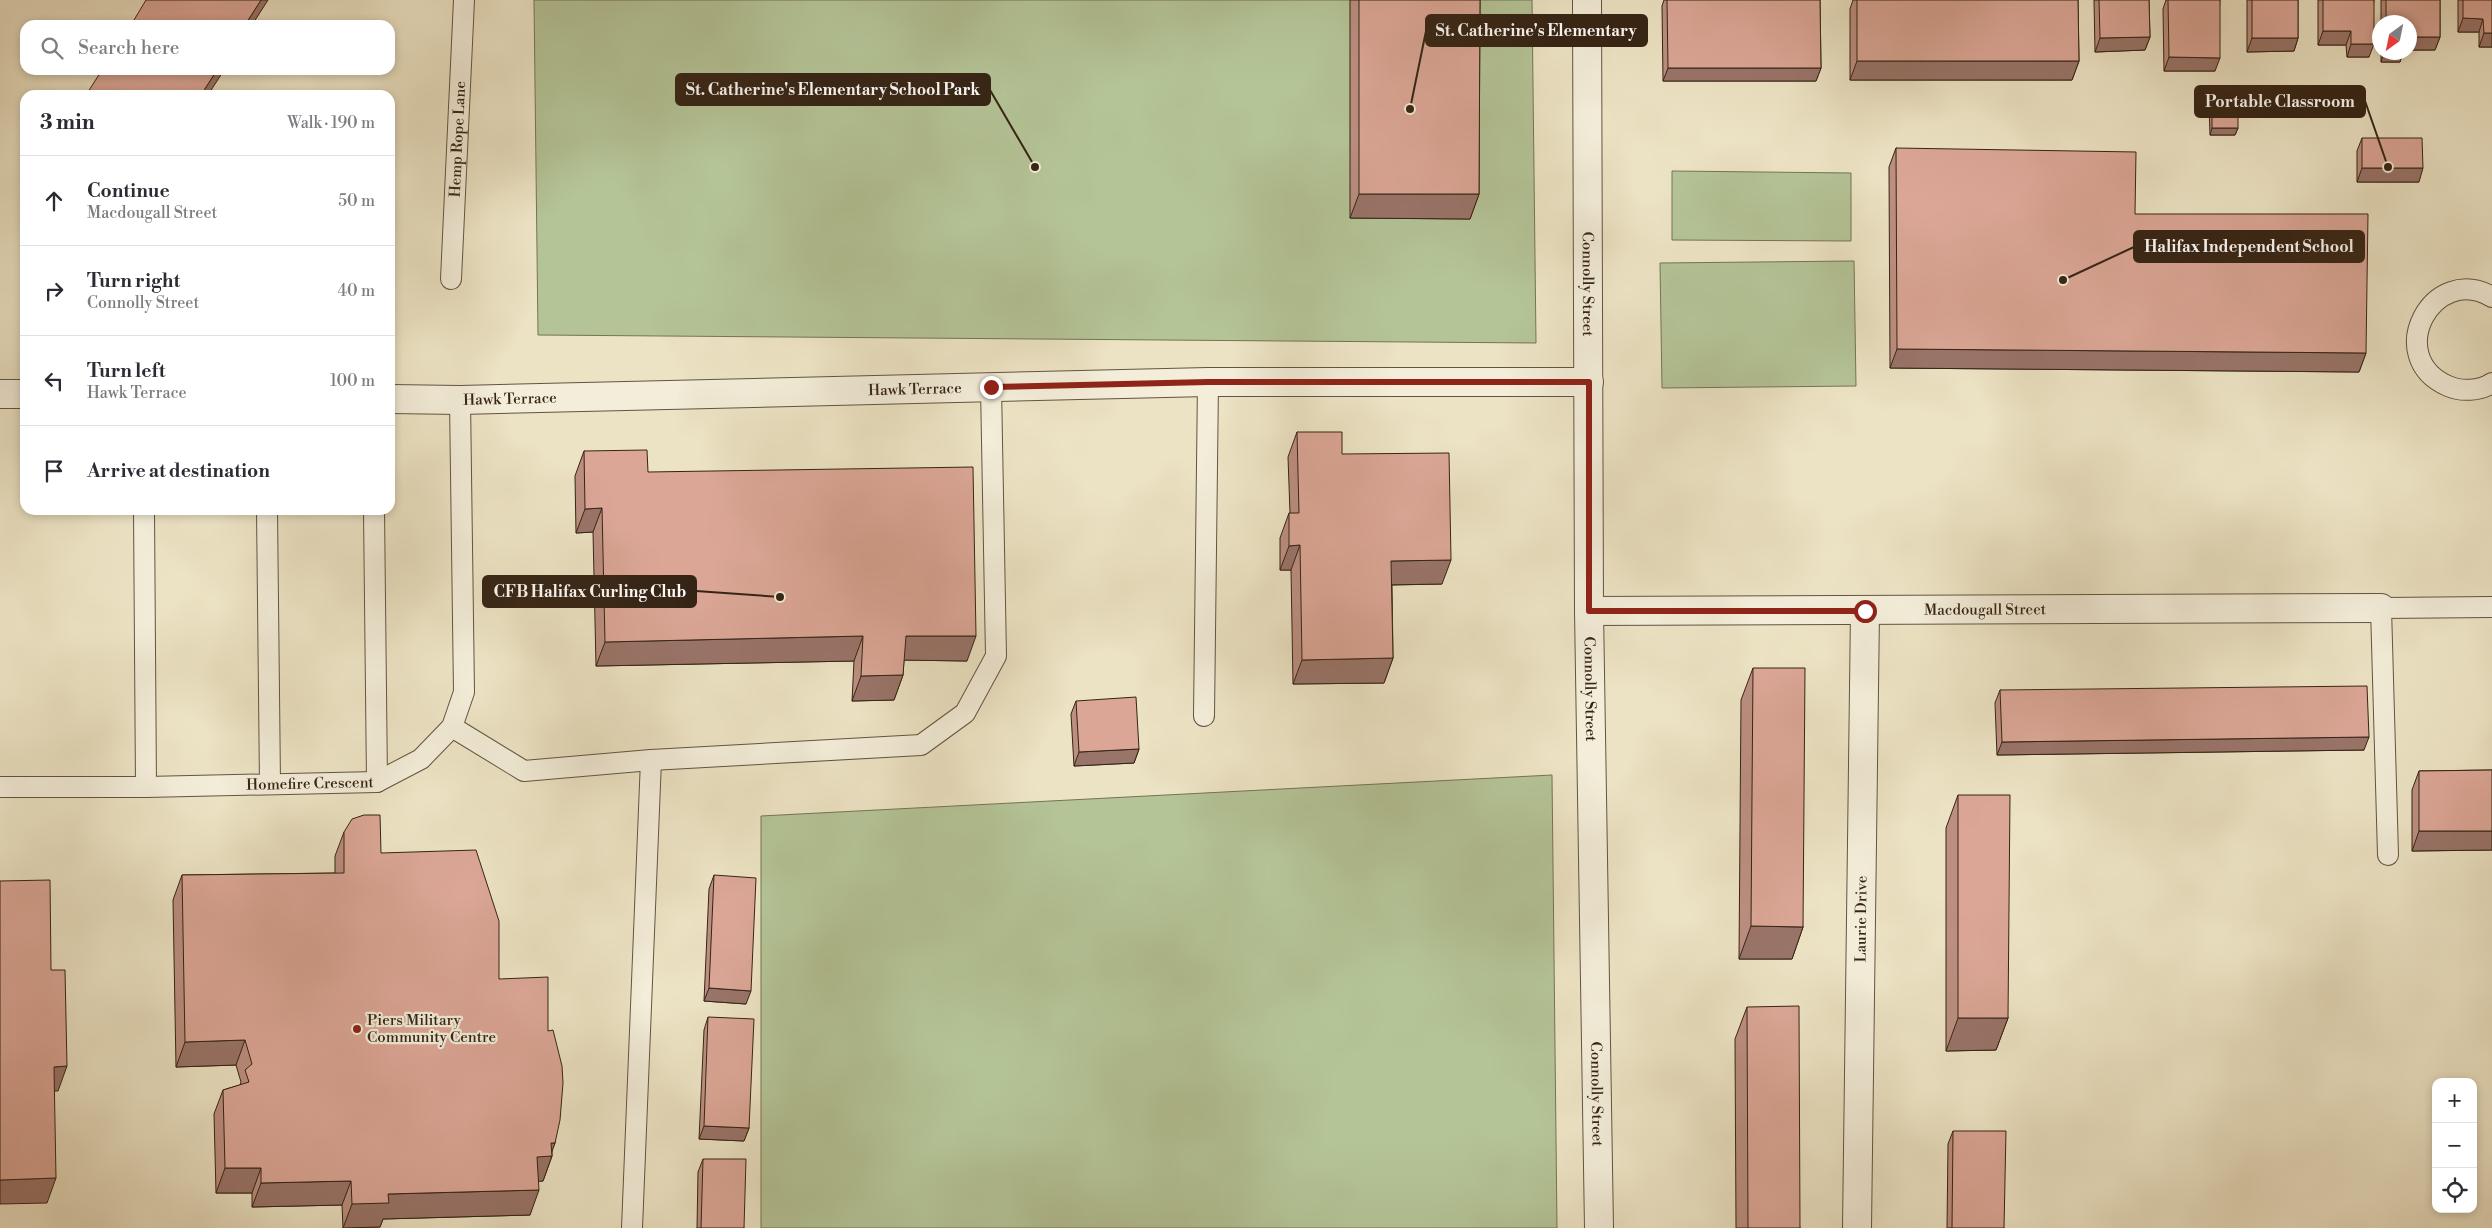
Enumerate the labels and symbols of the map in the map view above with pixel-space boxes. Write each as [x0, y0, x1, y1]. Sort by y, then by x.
callout: St. Catherine's Elementary [1426, 15, 1647, 46]
north arrow [2372, 15, 2417, 60]
text: St. Catherine's Elementary [1435, 21, 1638, 41]
callout: St. Catherine's Elementary School Park [676, 74, 990, 105]
text: St. Catherine's Elementary School Park [686, 80, 981, 100]
street label: Hemp Rope Lane [446, 81, 470, 198]
callout: Portable Classroom [2195, 86, 2365, 117]
text: Portable Classroom [2205, 92, 2355, 112]
street label: Connolly Street [1578, 231, 1597, 337]
callout: Halifax Independent School [2134, 231, 2364, 262]
text: Halifax Independent School [2144, 237, 2355, 257]
route end [980, 376, 1003, 399]
street label: Hawk Terrace [868, 379, 962, 400]
street label: Hawk Terrace [463, 389, 557, 410]
callout: CFB Halifax Curling Club [483, 576, 696, 607]
text: CFB Halifax Curling Club [494, 582, 686, 602]
route start [1854, 600, 1877, 623]
street label: Macdougall Street [1924, 600, 2047, 620]
street label: Connolly Street [1579, 636, 1600, 742]
street label: Homefire Crescent [246, 773, 375, 795]
street label: Laurie Drive [1851, 876, 1872, 963]
place label: Piers Military Community Centre [367, 1011, 496, 1047]
marker: Piers Military Community Centre [351, 1023, 363, 1035]
street label: Connolly Street [1586, 1041, 1607, 1147]

